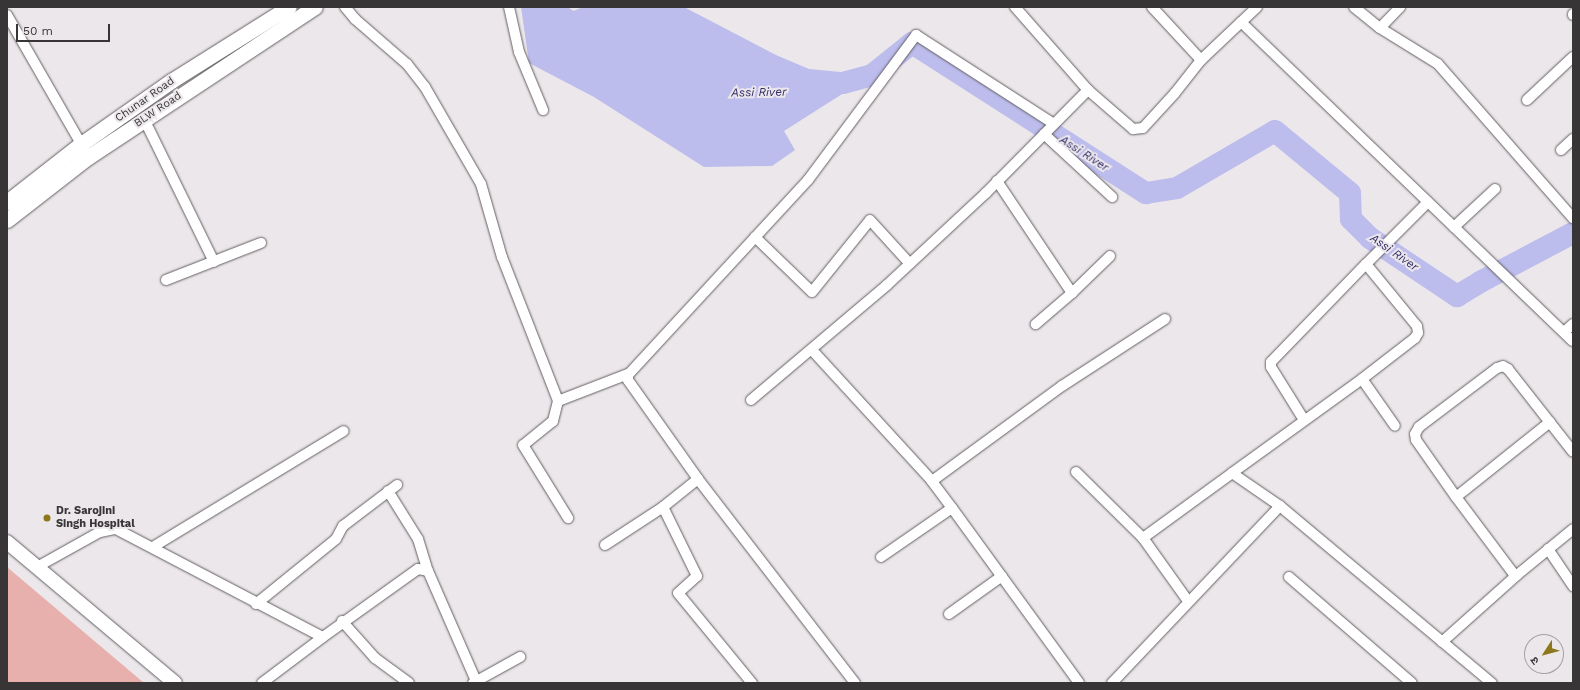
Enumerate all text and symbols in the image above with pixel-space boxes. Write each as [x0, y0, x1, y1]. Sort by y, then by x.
scale bar [18, 16, 112, 42]
text: 50 m [23, 24, 53, 38]
street label: Chunar Road [113, 75, 177, 125]
water label: Assi River [731, 85, 787, 101]
street label: BLW Road [132, 89, 184, 131]
water label: Assi River [1057, 133, 1111, 175]
water label: Assi River [1367, 231, 1421, 275]
place label: Dr. Sarojini Singh Hospital [56, 505, 135, 531]
marker: Dr. Sarojini Singh Hospital [41, 512, 53, 524]
north arrow [1524, 634, 1564, 674]
text: उ [1528, 654, 1542, 667]

